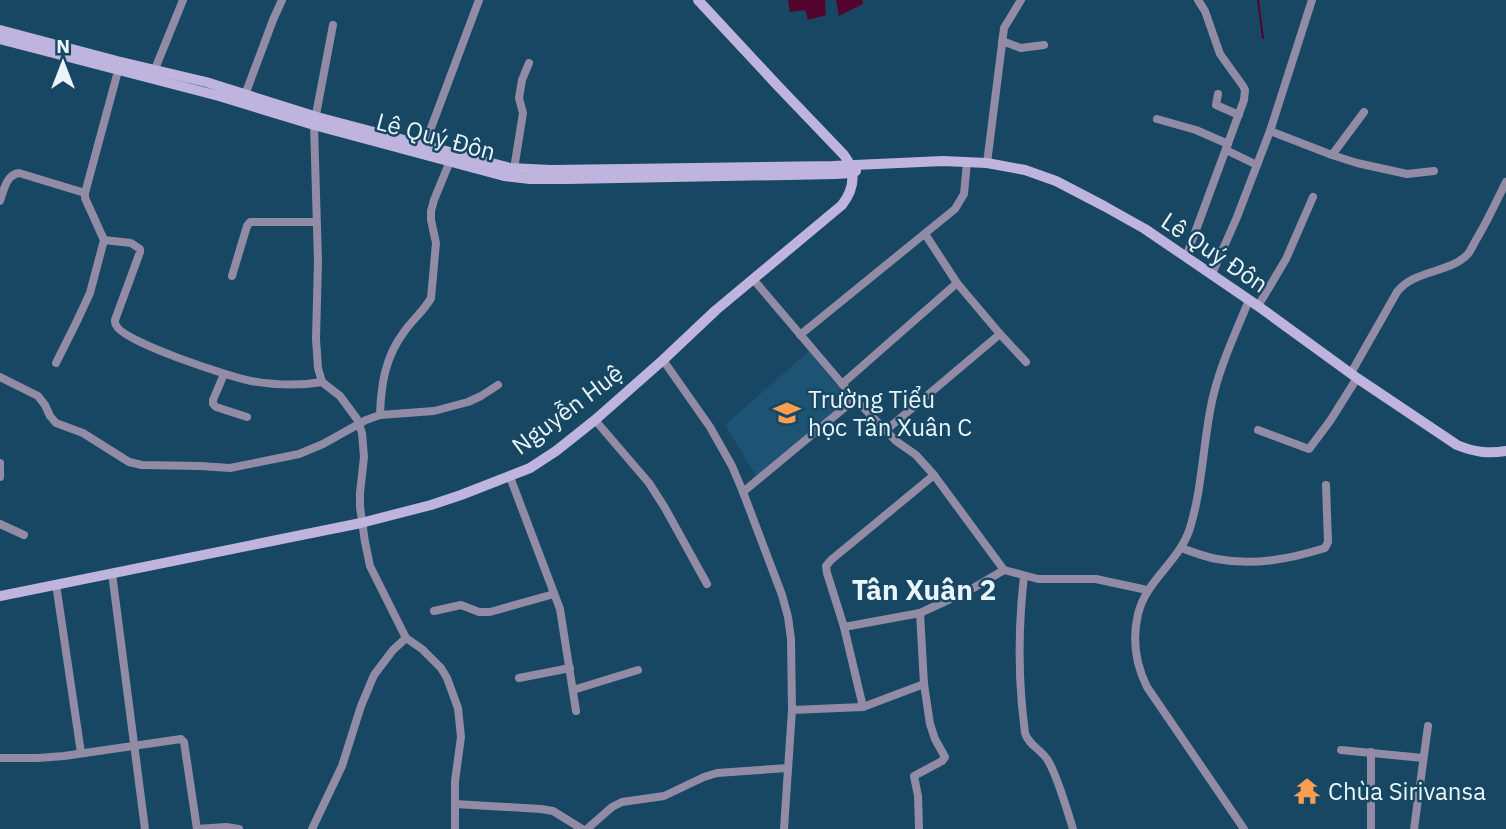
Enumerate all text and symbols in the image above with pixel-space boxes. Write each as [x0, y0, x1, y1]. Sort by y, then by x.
north arrow [28, 28, 98, 98]
text: N [56, 34, 70, 58]
street label: Lê Quý Đôn [373, 105, 499, 167]
street label: Lê Quý Đôn [1155, 205, 1275, 299]
street label: Nguyễn Huệ [505, 357, 629, 461]
place label: Trường Tiểu học Tân Xuân C [808, 383, 972, 443]
school or university icon: Trường Tiểu học Tân Xuân C [772, 398, 802, 428]
district label: Tân Xuân 2 [852, 571, 996, 608]
place label: Chùa Sirivansa [1328, 775, 1486, 807]
temple icon: Chùa Sirivansa [1292, 776, 1322, 806]

